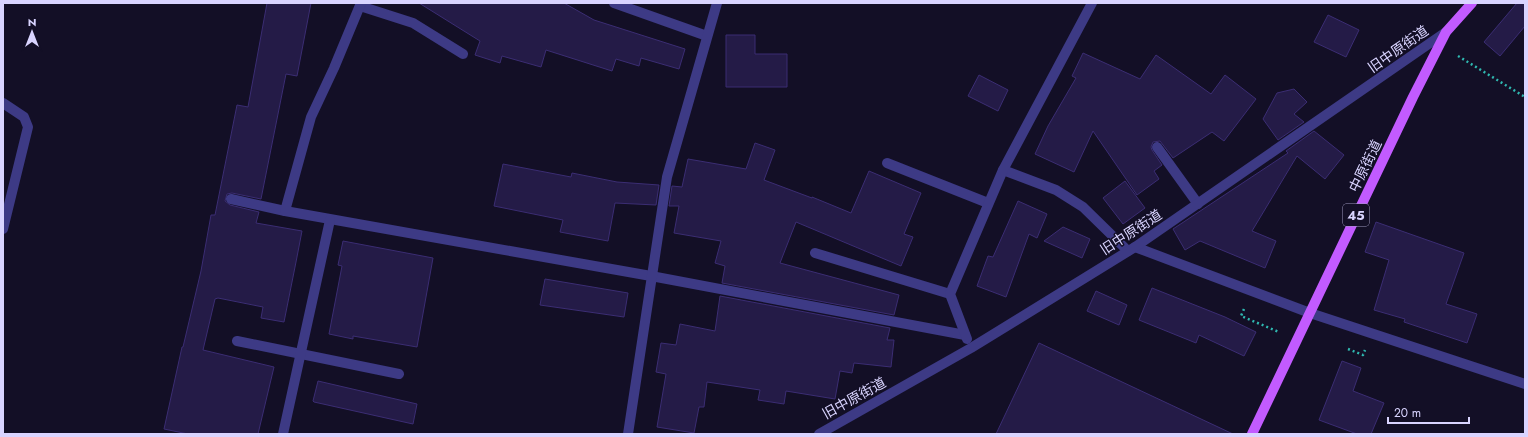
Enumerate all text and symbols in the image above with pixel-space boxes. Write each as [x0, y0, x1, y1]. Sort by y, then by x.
north arrow [12, 12, 52, 52]
text: N [28, 14, 36, 30]
street label: 旧中原街道 [1364, 21, 1432, 77]
street label: 中原街道 [1344, 136, 1386, 196]
road number: 45 [1343, 204, 1369, 226]
street label: 旧中原街道 [1096, 205, 1166, 259]
street label: 旧中原街道 [819, 372, 889, 424]
scale bar [1388, 399, 1469, 425]
text: 20 m [1394, 404, 1421, 422]

